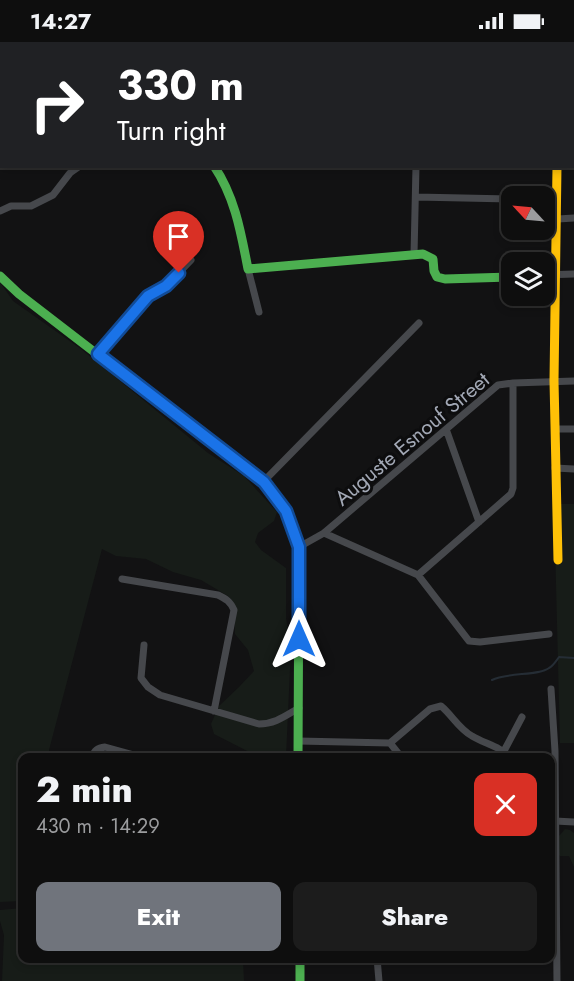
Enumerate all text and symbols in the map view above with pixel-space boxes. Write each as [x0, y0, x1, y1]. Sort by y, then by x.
text: 14:27 [30, 5, 91, 37]
text: 330 m [117, 55, 244, 116]
icon: right [18, 66, 96, 144]
text: Turn right [117, 111, 225, 150]
north arrow [501, 186, 555, 240]
map controls [501, 186, 555, 306]
pin [153, 211, 204, 273]
icon: arrive [162, 220, 195, 253]
button: layers [501, 252, 555, 306]
street label: Auguste Esnouf Street [328, 365, 496, 513]
position arrow [267, 607, 331, 671]
text: 2 min [36, 763, 133, 815]
button: close [474, 773, 537, 836]
text: 430 m · 14:29 [36, 812, 160, 841]
button: Exit [36, 882, 281, 951]
button: Share [293, 882, 537, 951]

